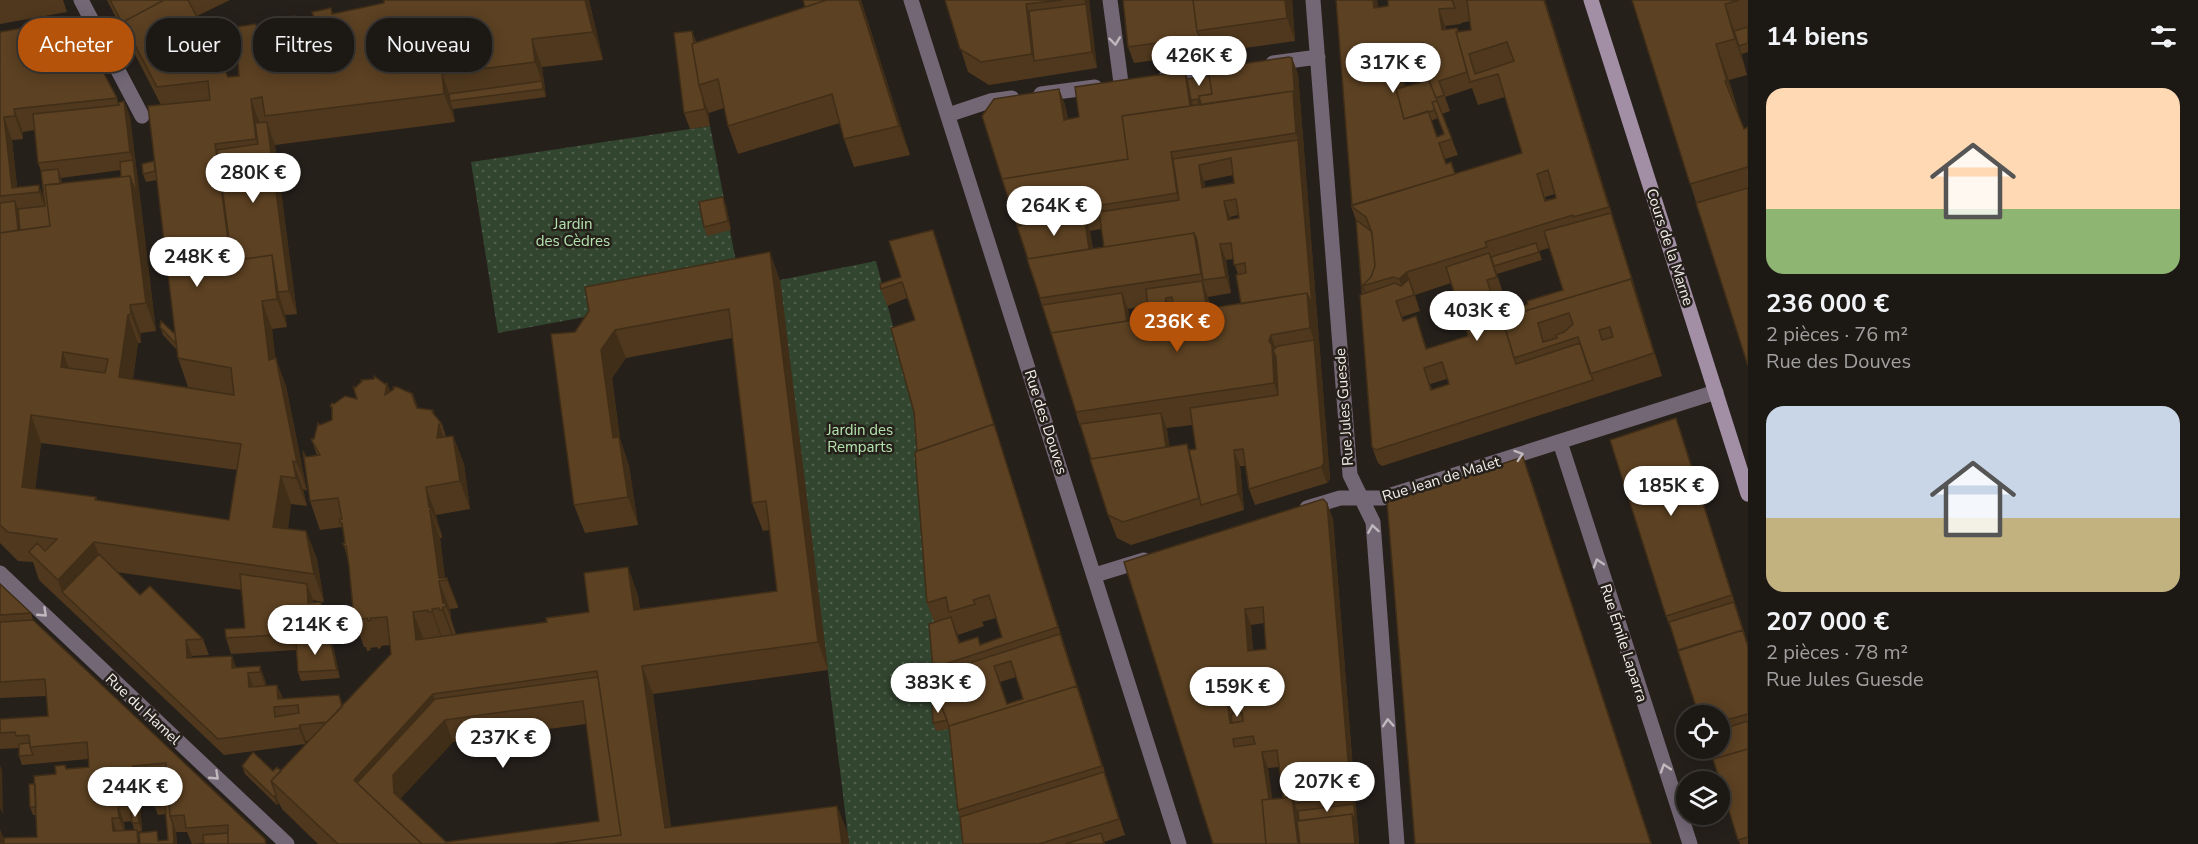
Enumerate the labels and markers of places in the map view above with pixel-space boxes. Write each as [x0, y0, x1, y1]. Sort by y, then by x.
pin: 426K € [1150, 36, 1248, 87]
pin: 317K € [1344, 43, 1442, 94]
pin: 280K € [204, 153, 302, 204]
pin: 264K € [1005, 186, 1103, 237]
pin: 248K € [148, 237, 246, 288]
pin: 403K € [1428, 291, 1526, 342]
pin: 236K € [1128, 302, 1226, 353]
pin: 185K € [1622, 466, 1720, 517]
pin: 214K € [266, 605, 364, 656]
pin: 383K € [889, 663, 987, 714]
pin: 159K € [1188, 667, 1286, 718]
pin: 237K € [454, 718, 552, 769]
pin: 207K € [1278, 762, 1376, 813]
pin: 244K € [86, 767, 184, 818]

